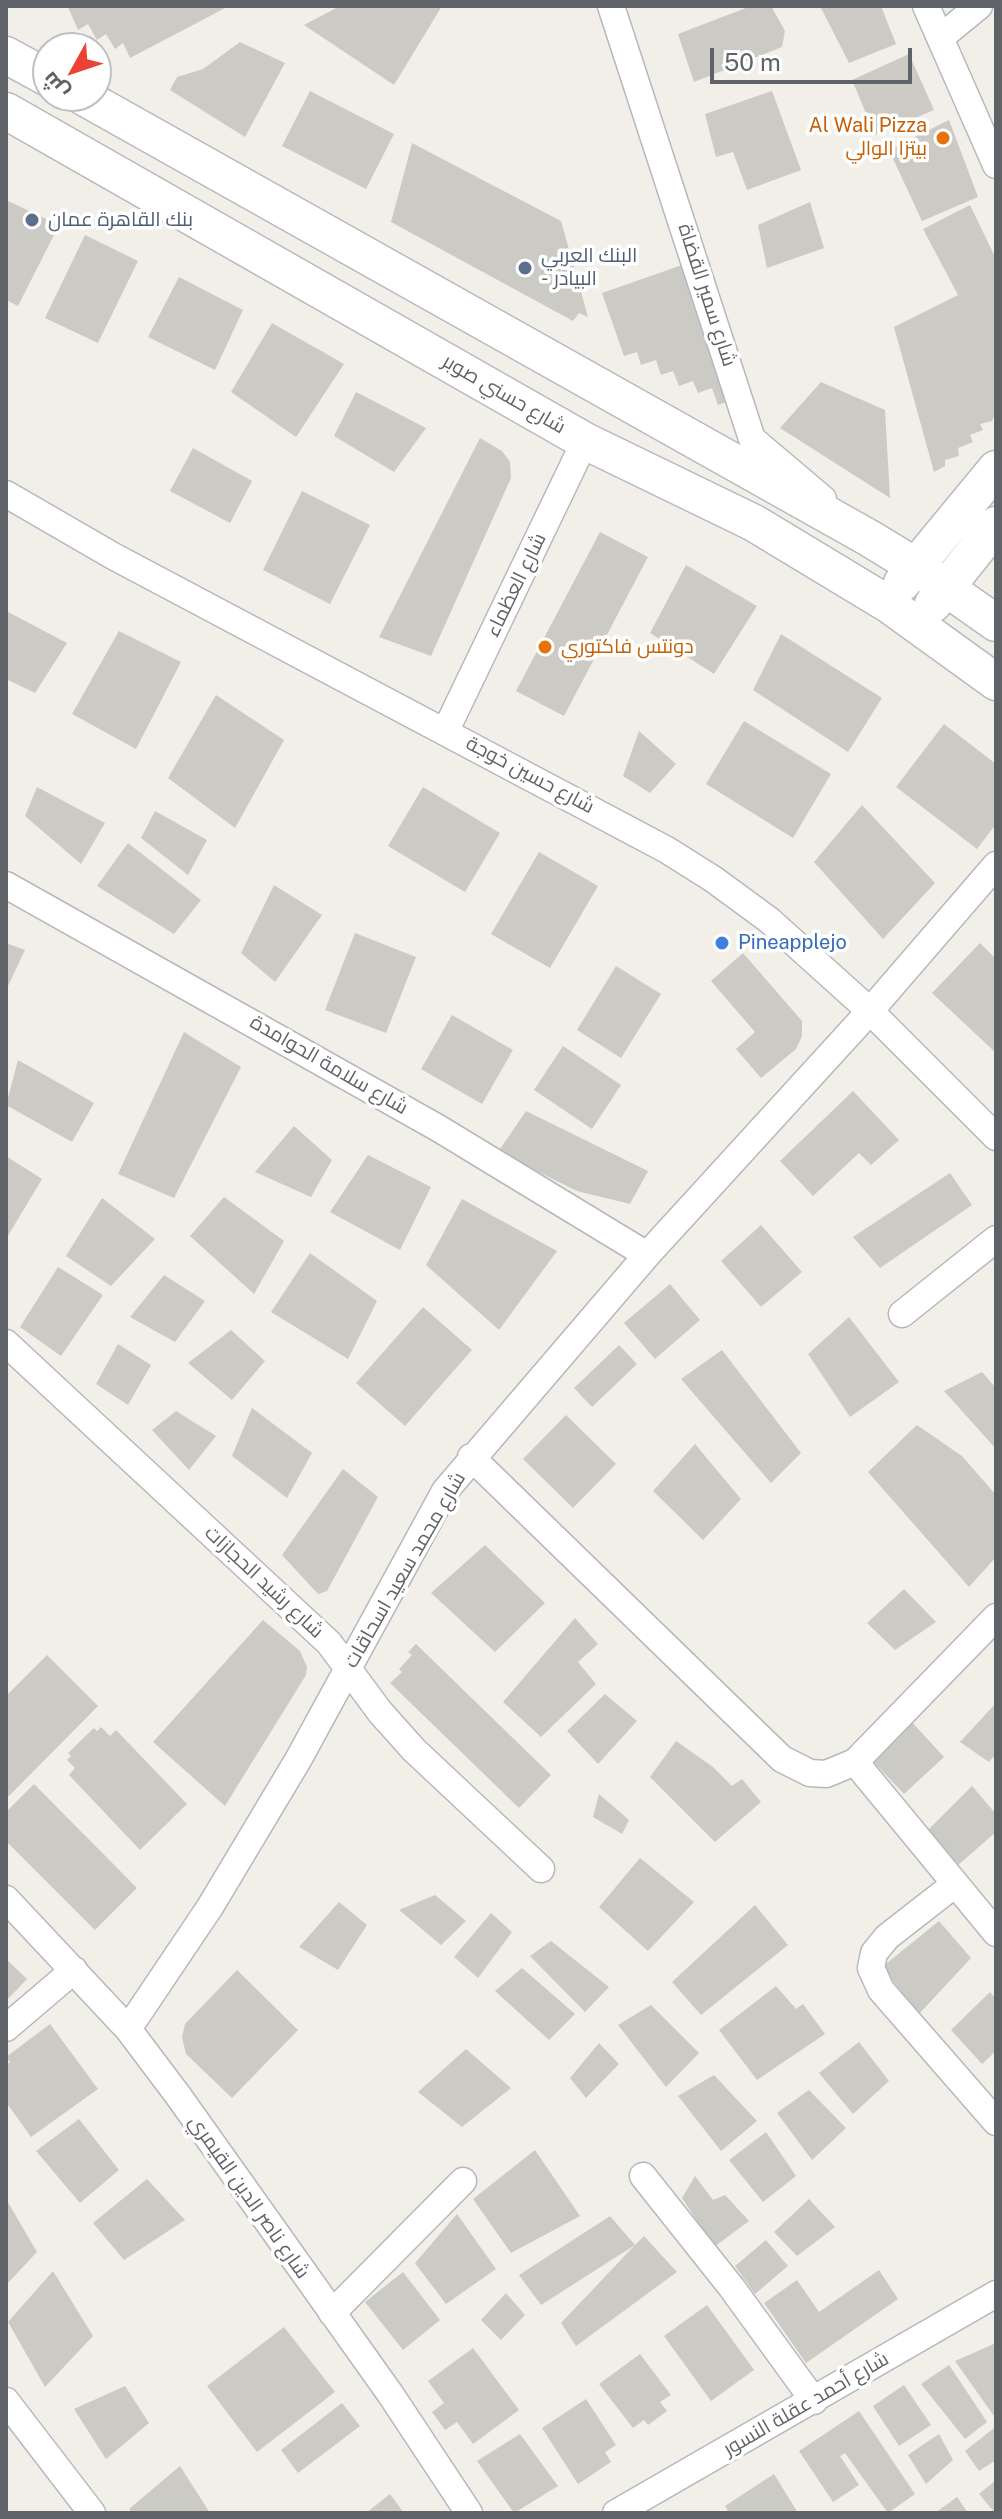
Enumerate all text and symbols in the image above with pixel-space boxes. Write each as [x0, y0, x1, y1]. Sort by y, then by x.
north arrow [32, 32, 112, 112]
scale bar [714, 32, 916, 82]
text: 50 m [724, 48, 781, 76]
text: ش [36, 67, 74, 105]
place label: Al Wali Pizza بيتزا الوالي [809, 114, 927, 161]
marker: Al Wali Pizza بيتزا الوالي [934, 129, 952, 147]
place label: بنك القاهرة عمان [48, 208, 193, 232]
marker: بنك القاهرة عمان [23, 211, 41, 229]
street label: شارع سمير القضاة [673, 221, 741, 369]
place label: البنك العربي - البيادر [541, 244, 637, 291]
marker: البنك العربي - البيادر [516, 259, 534, 277]
street label: شارع حسني صوبر [438, 349, 570, 439]
street label: شارع العظماء [481, 529, 551, 641]
place label: دونتس فاكتوري [561, 635, 694, 659]
marker: دونتس فاكتوري [536, 638, 554, 656]
street label: شارع حسين خوجة [462, 731, 598, 819]
place label: Pineapplejo [738, 931, 847, 955]
marker: Pineapplejo [713, 934, 731, 952]
street label: شارع سلامة الحوامدة [246, 1010, 412, 1120]
street label: شارع محمد سعيد اسحاقات [339, 1468, 471, 1672]
street label: شارع رشيد الحجازات [199, 1521, 329, 1643]
street label: شارع ناصر الدين القيمري [183, 2111, 315, 2283]
street label: شارع أحمد عقلة النسور [719, 2347, 893, 2461]

